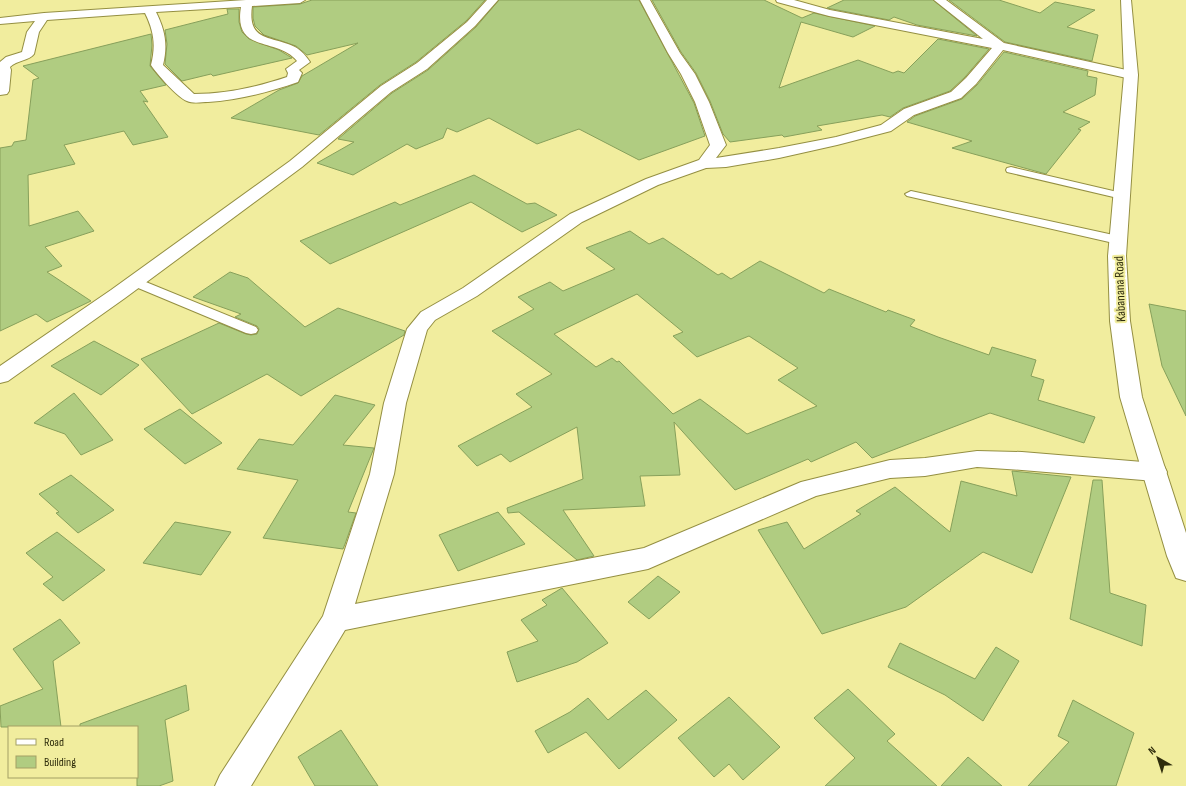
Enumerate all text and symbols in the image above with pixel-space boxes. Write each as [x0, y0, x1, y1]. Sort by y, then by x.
street label: Kabanana Road [1111, 256, 1129, 322]
legend [8, 726, 138, 778]
text: Road [44, 735, 64, 750]
north arrow [1138, 738, 1178, 778]
text: N [1146, 744, 1158, 758]
text: Building [44, 755, 76, 770]

